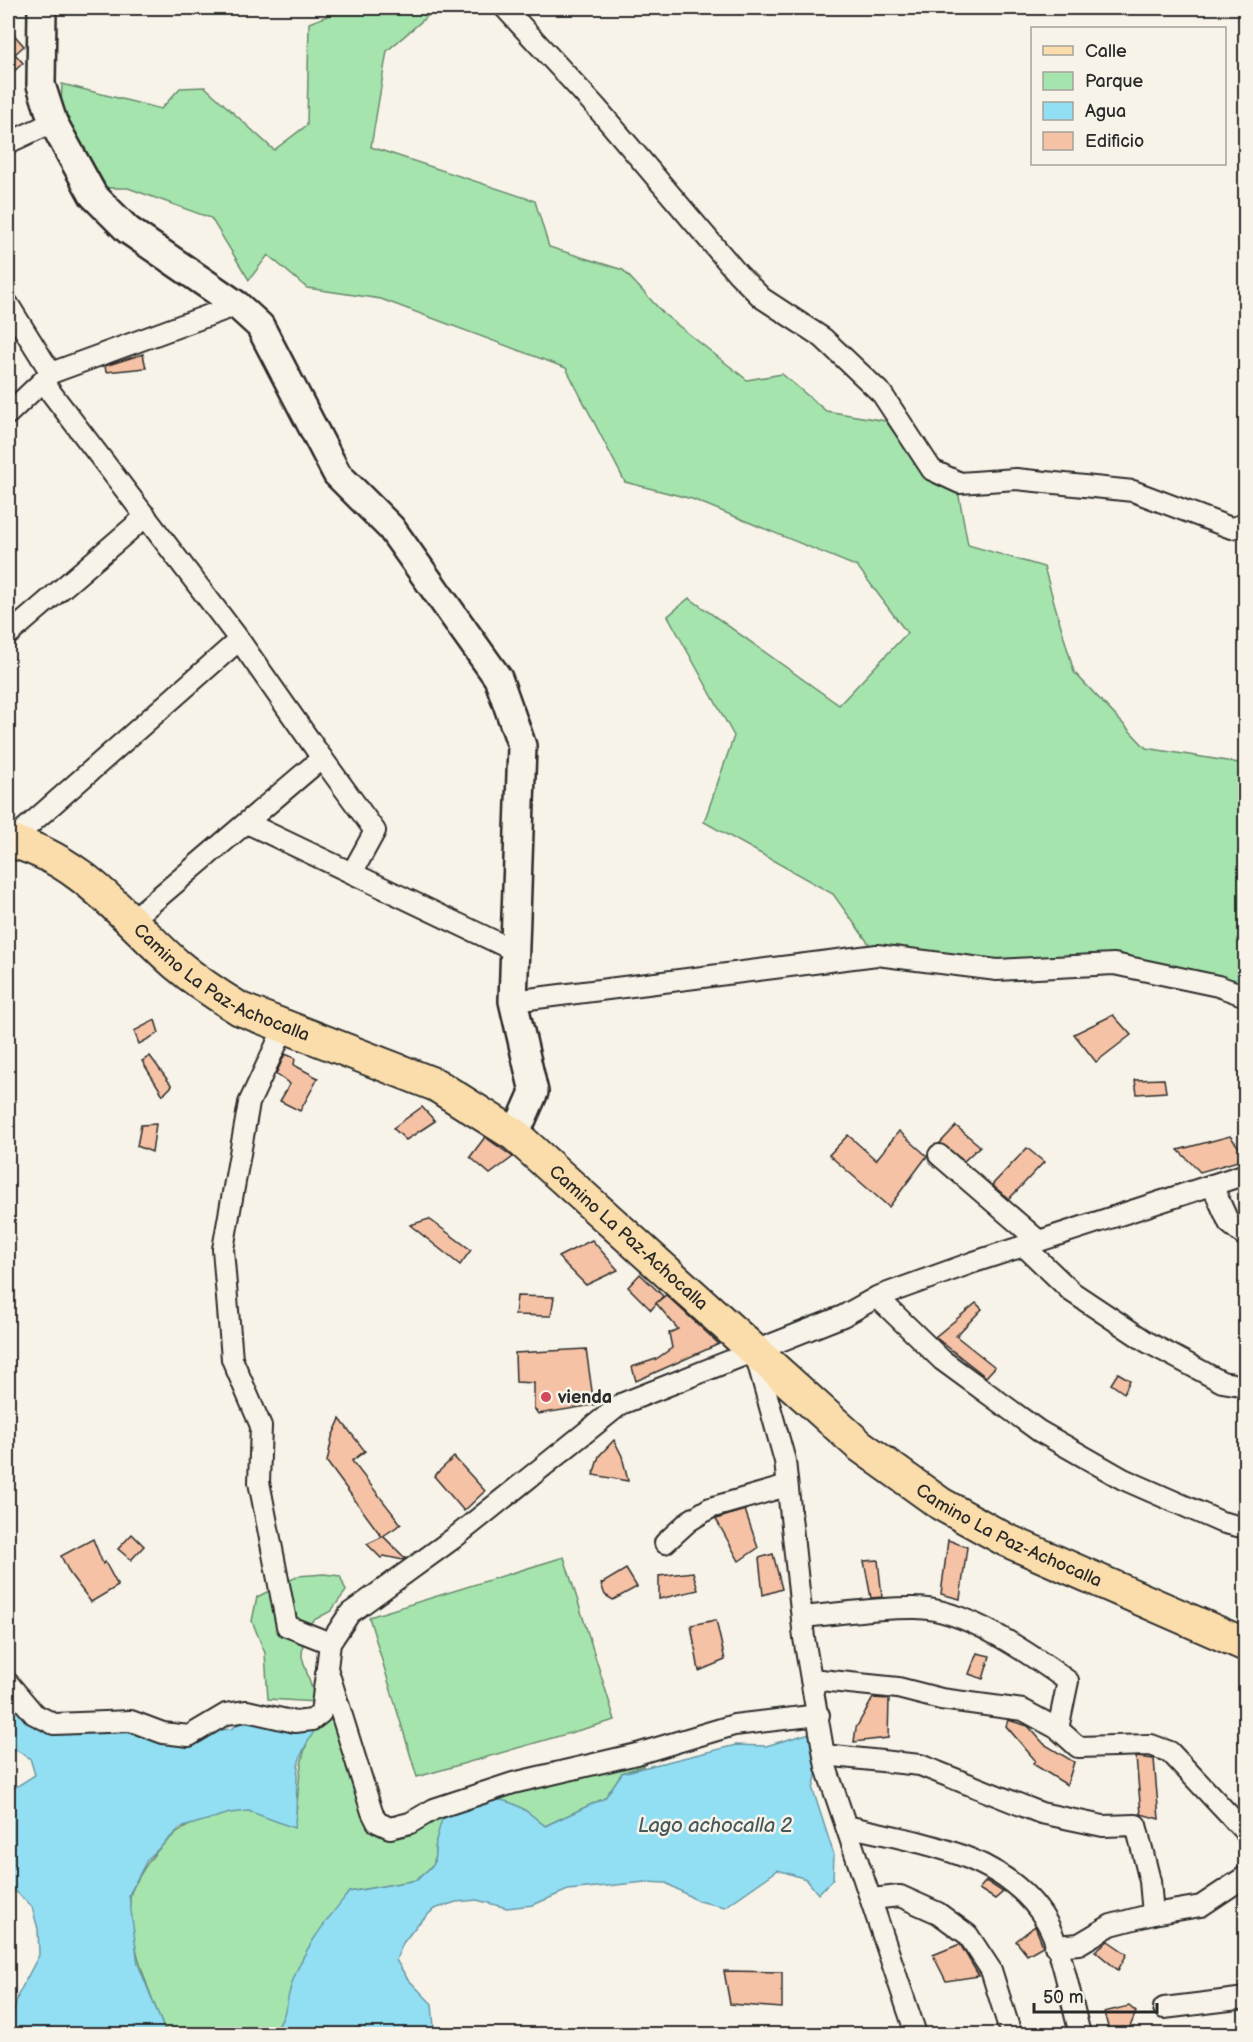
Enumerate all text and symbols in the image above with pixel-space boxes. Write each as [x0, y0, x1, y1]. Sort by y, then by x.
legend [1031, 27, 1226, 165]
text: Calle [1085, 41, 1127, 62]
text: Parque [1085, 71, 1143, 92]
text: Agua [1085, 101, 1126, 122]
text: Edificio [1085, 131, 1144, 152]
street label: Camino La Paz-Achocalla [129, 919, 312, 1046]
street label: Camino La Paz-Achocalla [545, 1161, 712, 1315]
place label: vienda [557, 1387, 612, 1408]
marker: vienda [539, 1390, 553, 1404]
street label: Camino La Paz-Achocalla [912, 1479, 1105, 1592]
water label: Lago achocalla 2 [638, 1814, 793, 1838]
scale bar [1034, 1976, 1157, 2014]
text: 50 m [1043, 1987, 1084, 2008]

